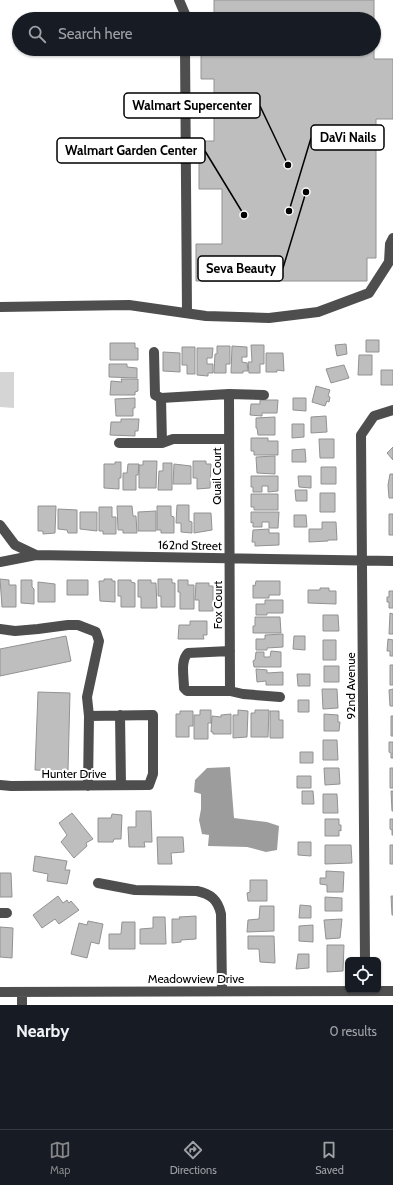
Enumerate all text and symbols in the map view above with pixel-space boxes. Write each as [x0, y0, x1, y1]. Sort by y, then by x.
search box [12, 12, 381, 56]
icon: search [26, 23, 48, 45]
text: Search here [58, 25, 133, 43]
callout: Walmart Supercenter [124, 93, 260, 118]
text: Walmart Supercenter [132, 97, 252, 113]
callout: DaVi Nails [311, 125, 384, 150]
text: DaVi Nails [320, 129, 377, 145]
callout: Walmart Garden Center [57, 138, 205, 163]
text: Walmart Garden Center [65, 142, 198, 158]
callout: Seva Beauty [198, 256, 283, 281]
text: Seva Beauty [206, 260, 276, 276]
street label: Quail Court [209, 447, 224, 505]
street label: 162nd Street [158, 537, 222, 553]
street label: Fox Court [210, 581, 225, 629]
street label: 92nd Avenue [343, 652, 358, 720]
street label: Hunter Drive [42, 766, 106, 781]
map controls [345, 957, 381, 993]
button: locate [345, 957, 381, 993]
street label: Meadowview Drive [148, 971, 244, 986]
text: Nearby [16, 1021, 69, 1041]
text: 0 results [329, 1023, 377, 1039]
tab: Map [49, 1139, 71, 1177]
tab: Directions [170, 1139, 217, 1177]
tab: Saved [315, 1139, 344, 1177]

